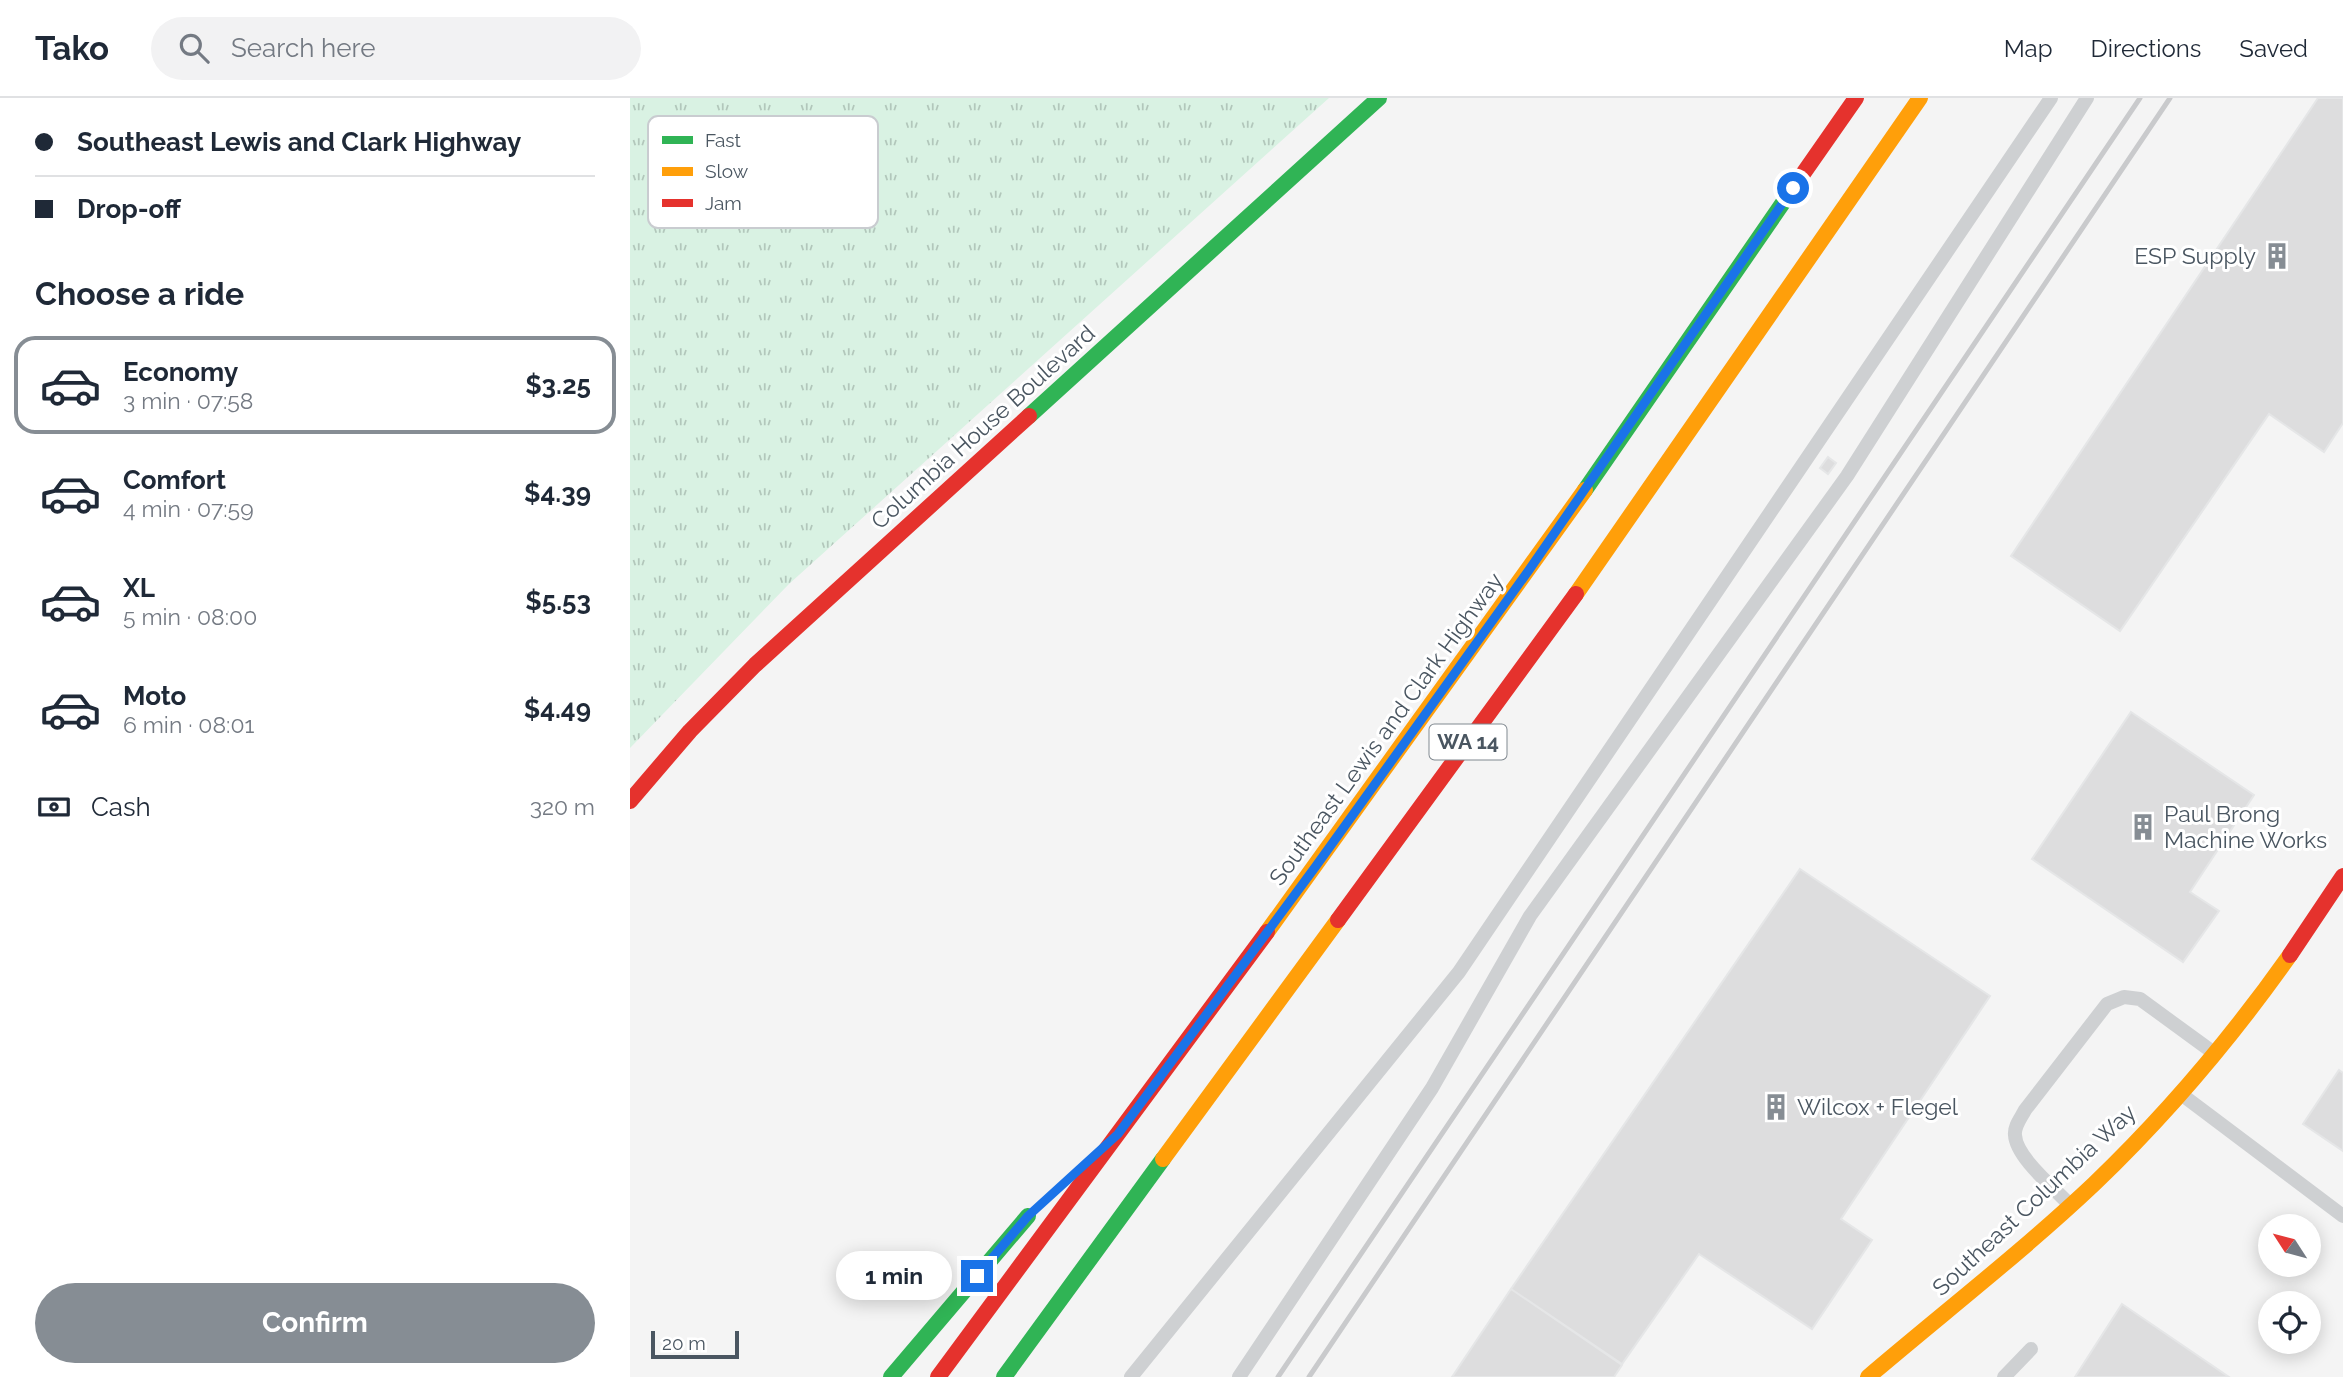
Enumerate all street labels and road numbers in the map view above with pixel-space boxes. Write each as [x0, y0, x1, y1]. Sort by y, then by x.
street label: Columbia House Boulevard [865, 319, 1100, 534]
street label: Southeast Lewis and Clark Highway [1263, 567, 1508, 890]
road number: WA 14 [1430, 724, 1506, 760]
street label: Southeast Columbia Way [1926, 1098, 2141, 1301]

